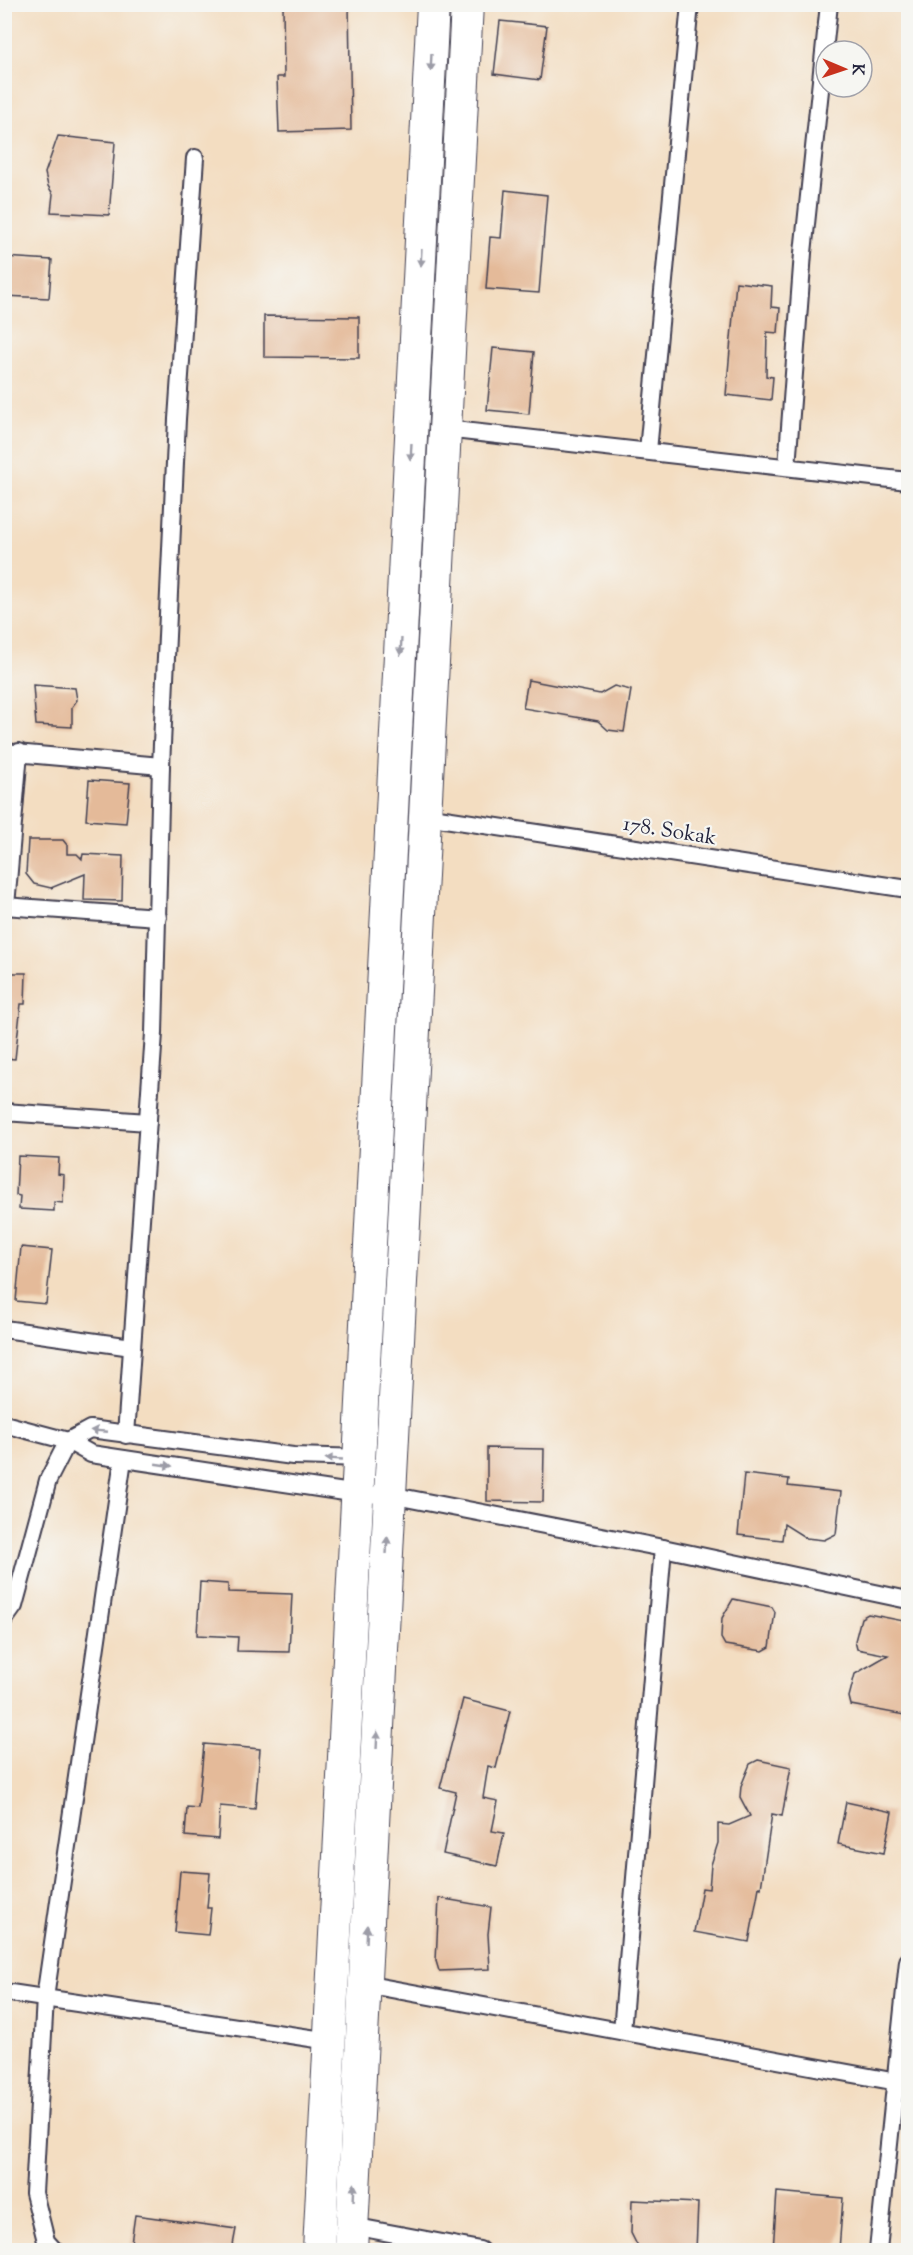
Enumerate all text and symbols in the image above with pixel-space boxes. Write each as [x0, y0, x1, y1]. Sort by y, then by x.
north arrow [814, 39, 874, 99]
one-way arrow [426, 53, 435, 72]
text: K [845, 63, 868, 76]
one-way arrow [416, 248, 425, 267]
one-way arrow [406, 443, 415, 462]
one-way arrow [396, 638, 405, 657]
street label: 178. Sokak [621, 810, 719, 854]
one-way arrow [89, 1426, 108, 1436]
one-way arrow [324, 1454, 343, 1463]
one-way arrow [154, 1460, 173, 1469]
one-way arrow [383, 1535, 392, 1554]
one-way arrow [372, 1730, 382, 1749]
one-way arrow [362, 1925, 371, 1944]
one-way arrow [349, 2183, 358, 2202]

